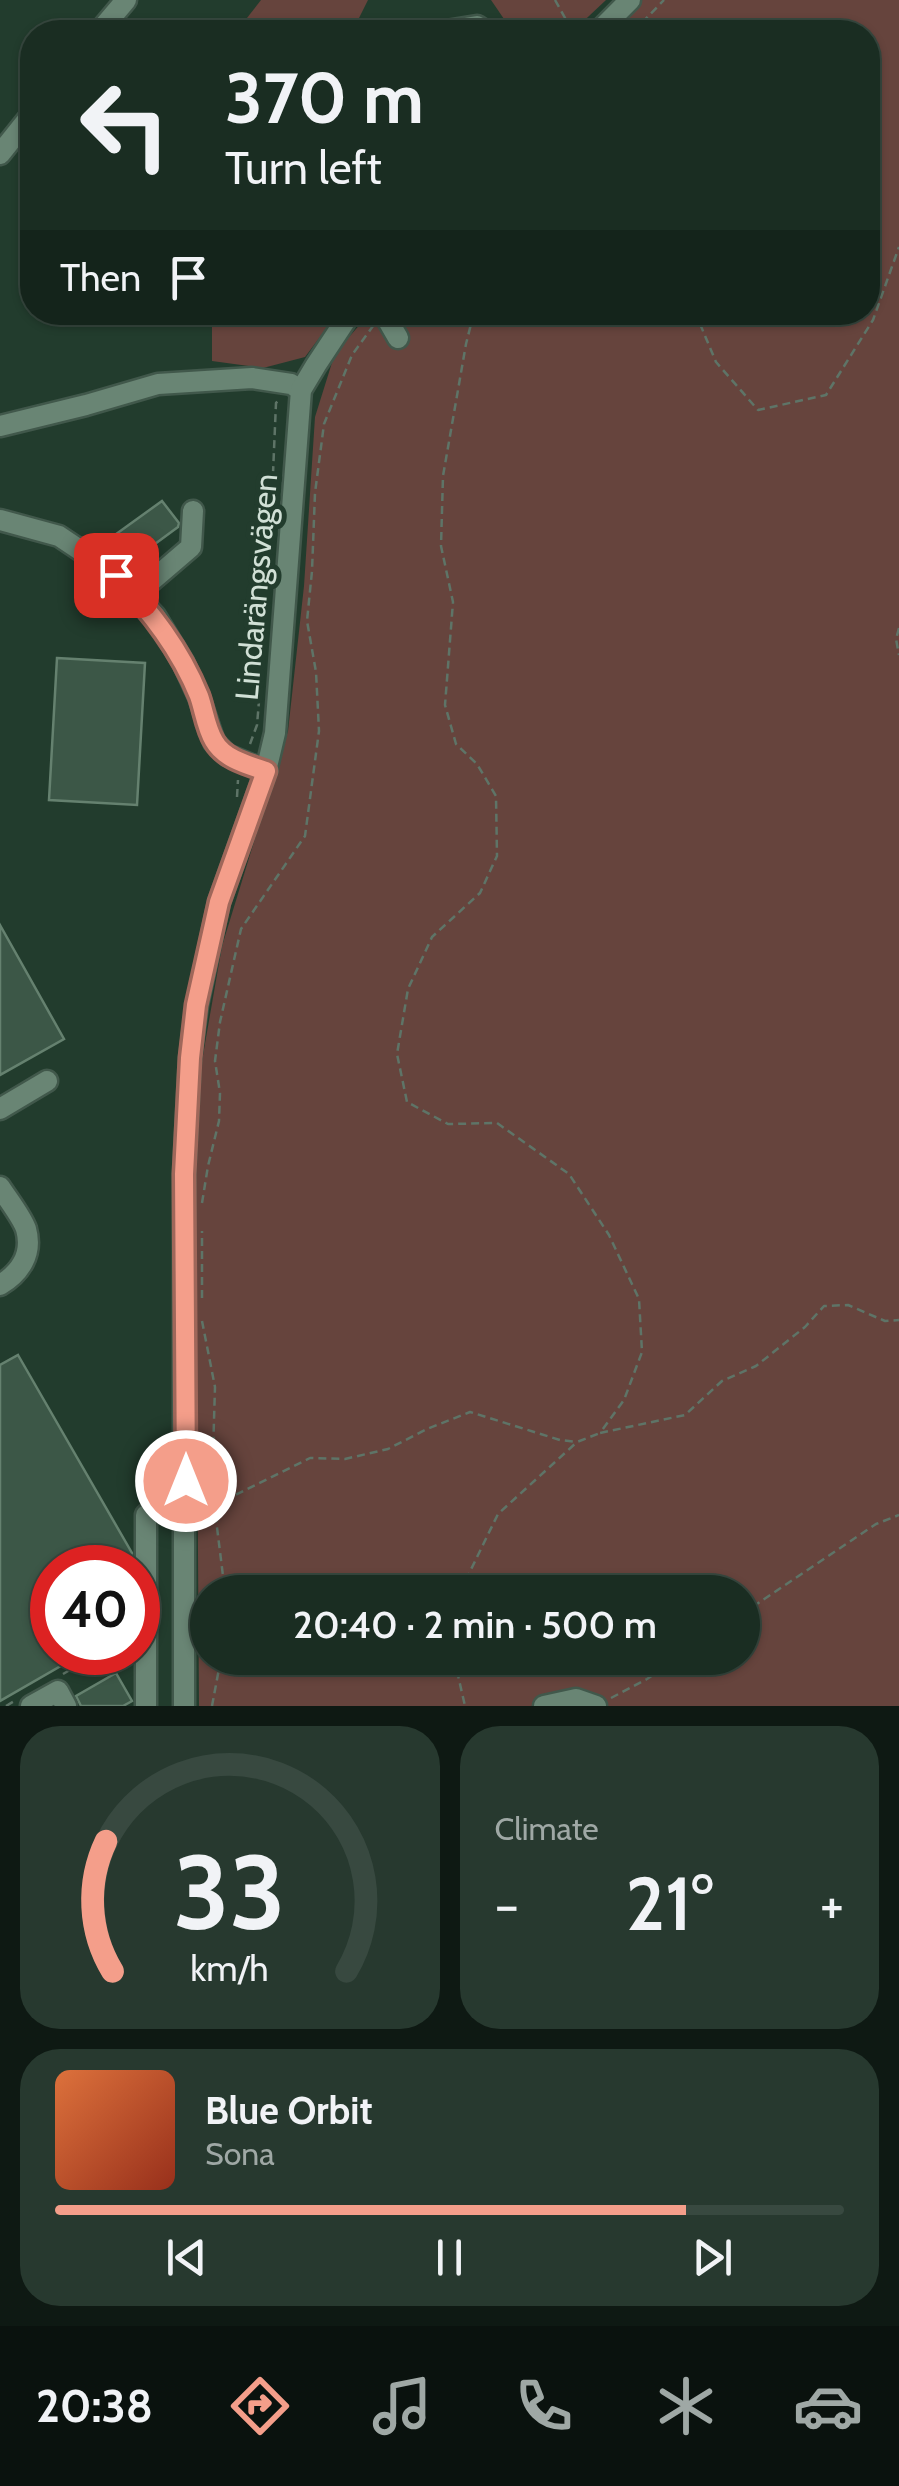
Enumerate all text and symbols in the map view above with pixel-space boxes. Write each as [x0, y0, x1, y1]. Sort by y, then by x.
text: 370 m [225, 55, 424, 141]
icon: left [60, 60, 190, 190]
text: Turn left [225, 141, 382, 195]
icon: arrive [161, 250, 216, 305]
text: Then [60, 254, 141, 301]
street label: Lindarängsvägen [227, 472, 285, 702]
pin [74, 533, 159, 618]
icon: arrive [89, 548, 144, 603]
position arrow [134, 1429, 238, 1533]
speed limit sign: 40 [30, 1545, 160, 1675]
text: 20:40 · 2 min · 500 m [293, 1601, 657, 1648]
text: Climate [495, 1809, 599, 1848]
text: 33 [174, 1829, 286, 1955]
text: 21° [625, 1858, 713, 1949]
text: − [495, 1871, 519, 1938]
text: + [820, 1871, 844, 1938]
text: km/h [191, 1947, 269, 1990]
text: Blue Orbit [205, 2087, 373, 2134]
text: Sona [205, 2134, 275, 2173]
icon: previous [159, 2230, 214, 2285]
icon: pause [422, 2230, 477, 2285]
icon: next [685, 2230, 740, 2285]
icon: directions [225, 2371, 295, 2441]
icon: music [367, 2371, 437, 2441]
icon: phone [509, 2371, 579, 2441]
icon: climate [651, 2371, 721, 2441]
icon: car [793, 2371, 863, 2441]
text: 20:38 [36, 2379, 153, 2433]

